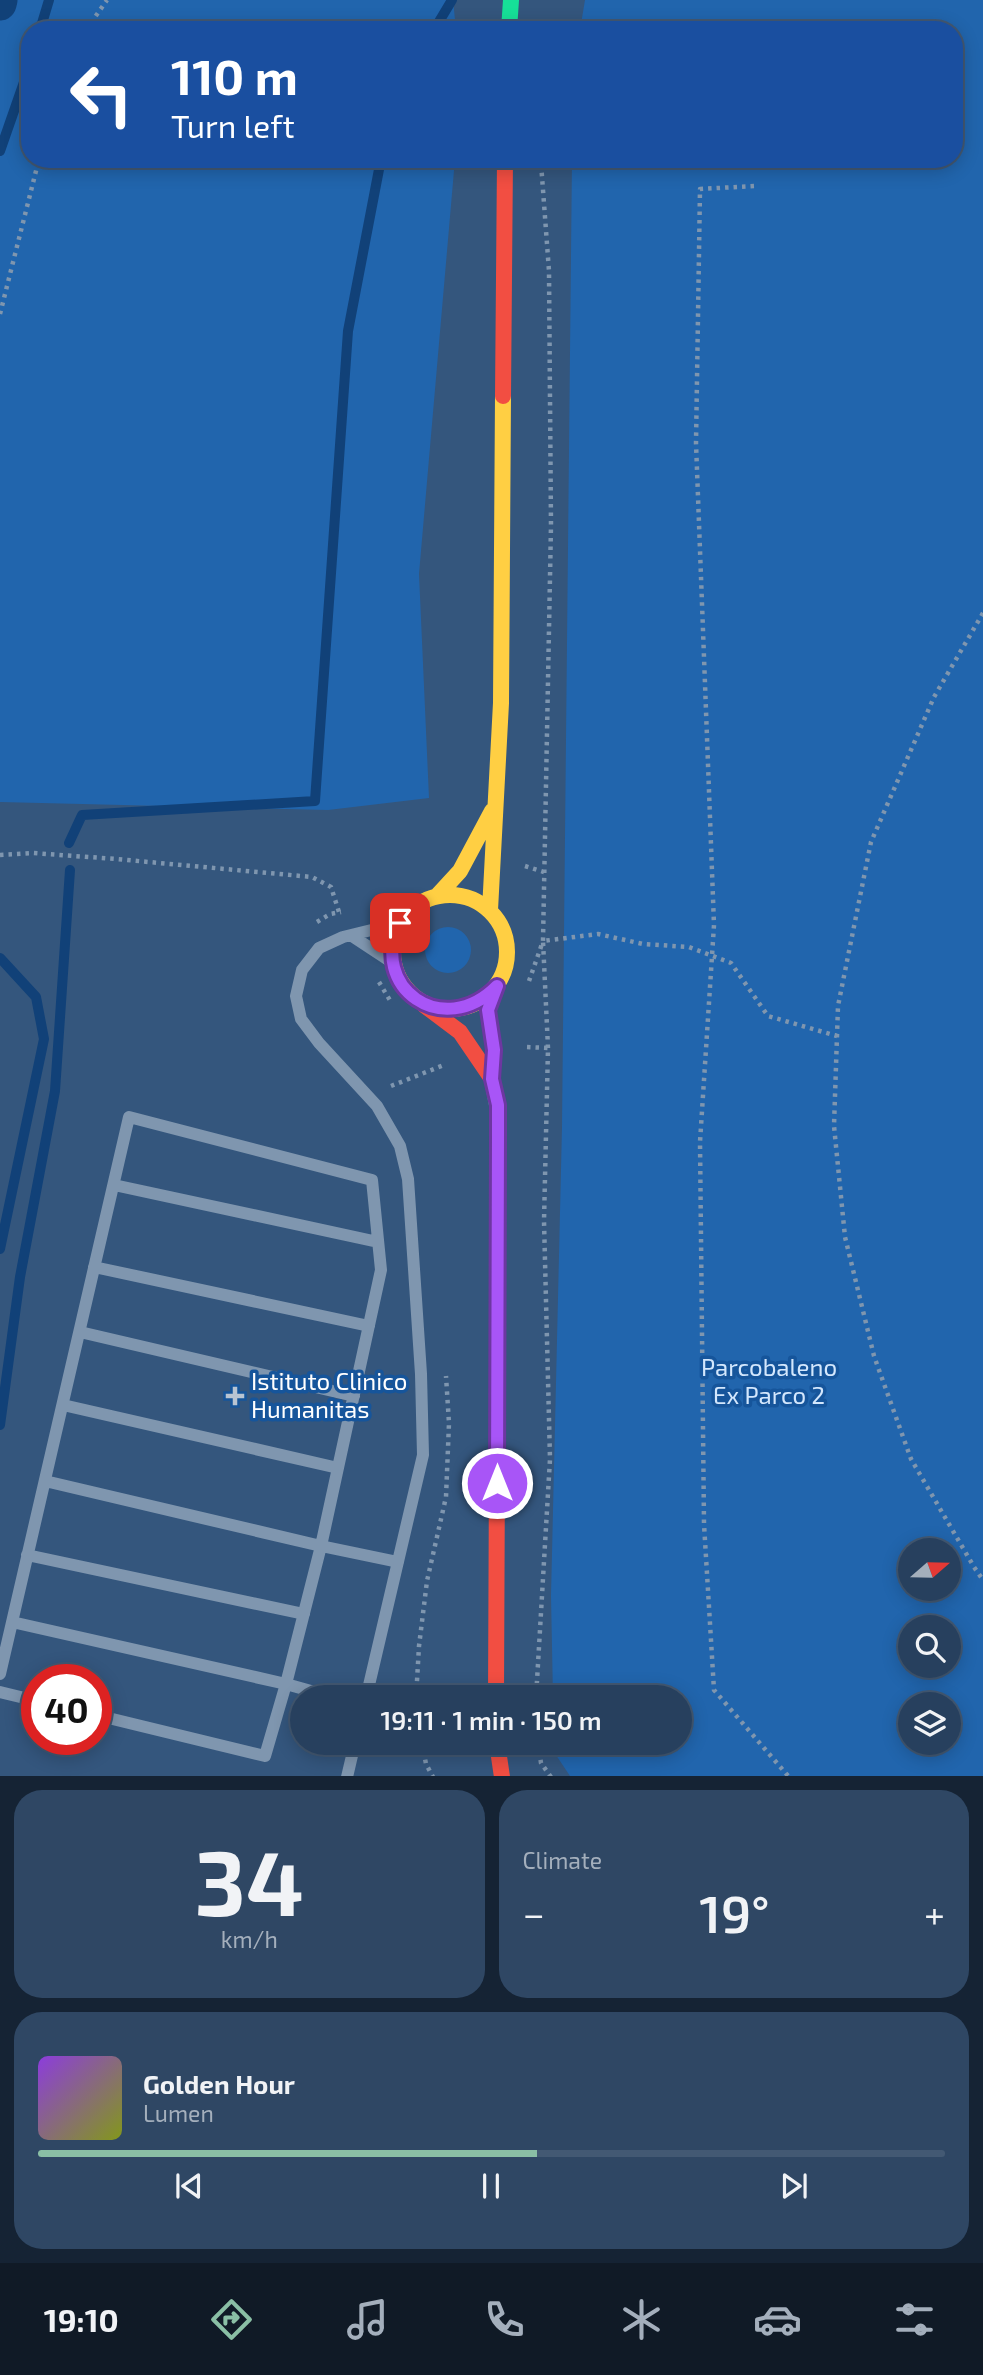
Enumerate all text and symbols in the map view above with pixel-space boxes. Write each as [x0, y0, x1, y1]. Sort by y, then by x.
text: 110 m [171, 46, 298, 105]
icon: left [56, 49, 147, 140]
text: Turn left [171, 106, 295, 144]
pin [370, 893, 430, 953]
icon: arrive [381, 904, 419, 942]
park label: Parcobaleno Ex Parco 2 [701, 1352, 837, 1409]
place label: Istituto Clinico Humanitas [251, 1366, 407, 1423]
marker: Istituto Clinico Humanitas [225, 1386, 245, 1406]
position arrow [460, 1446, 534, 1520]
north arrow [898, 1538, 961, 1601]
map controls [898, 1538, 961, 1755]
button: search [898, 1615, 961, 1678]
speed limit sign: 40 [21, 1664, 112, 1755]
button: layers [898, 1692, 961, 1755]
text: 19:11 · 1 min · 150 m [380, 1704, 602, 1735]
text: 34 [194, 1825, 304, 1934]
text: Climate [523, 1846, 602, 1874]
text: 19° [699, 1881, 770, 1943]
text: − [523, 1890, 545, 1936]
text: + [924, 1890, 945, 1936]
text: km/h [221, 1925, 278, 1953]
text: Golden Hour [143, 2068, 295, 2099]
text: Lumen [143, 2099, 214, 2127]
icon: previous [170, 2167, 208, 2205]
icon: pause [472, 2167, 510, 2205]
icon: next [775, 2167, 813, 2205]
icon: directions [207, 2295, 256, 2344]
icon: music [343, 2295, 392, 2344]
icon: phone [480, 2295, 529, 2344]
icon: climate [617, 2295, 666, 2344]
icon: car [753, 2295, 802, 2344]
icon: filters [890, 2295, 939, 2344]
text: 19:10 [44, 2300, 119, 2338]

